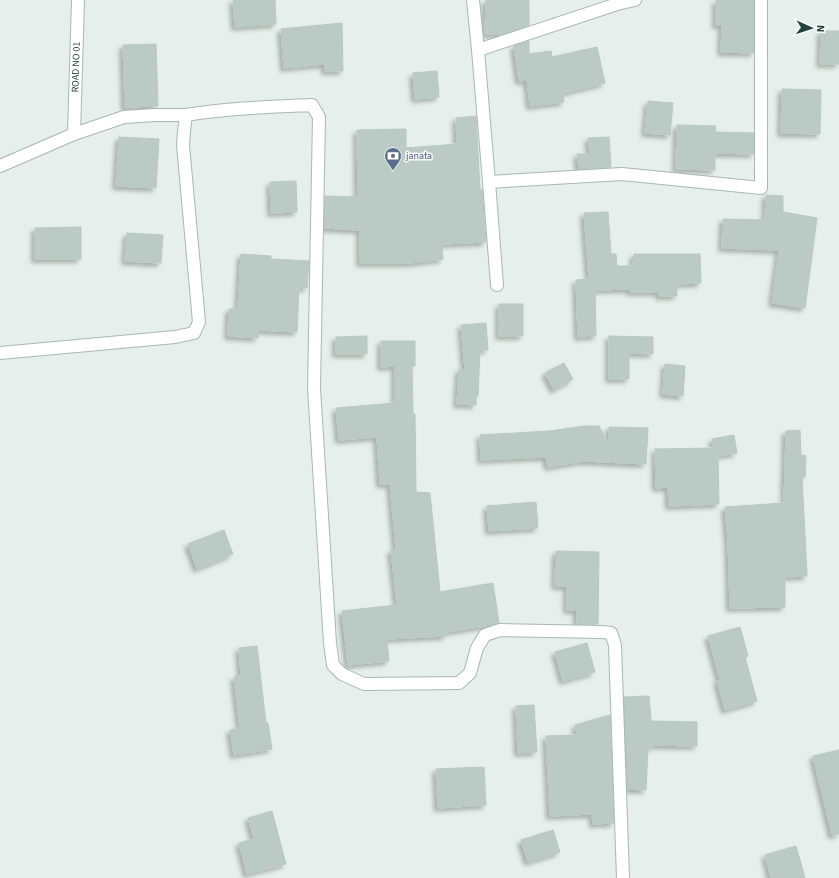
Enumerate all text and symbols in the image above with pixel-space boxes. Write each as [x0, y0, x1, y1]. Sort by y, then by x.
north arrow [791, 8, 831, 48]
text: N [813, 24, 828, 33]
street label: ROAD NO 01 [68, 41, 84, 93]
bank icon: janata [383, 146, 403, 171]
place label: janata [405, 149, 432, 163]

